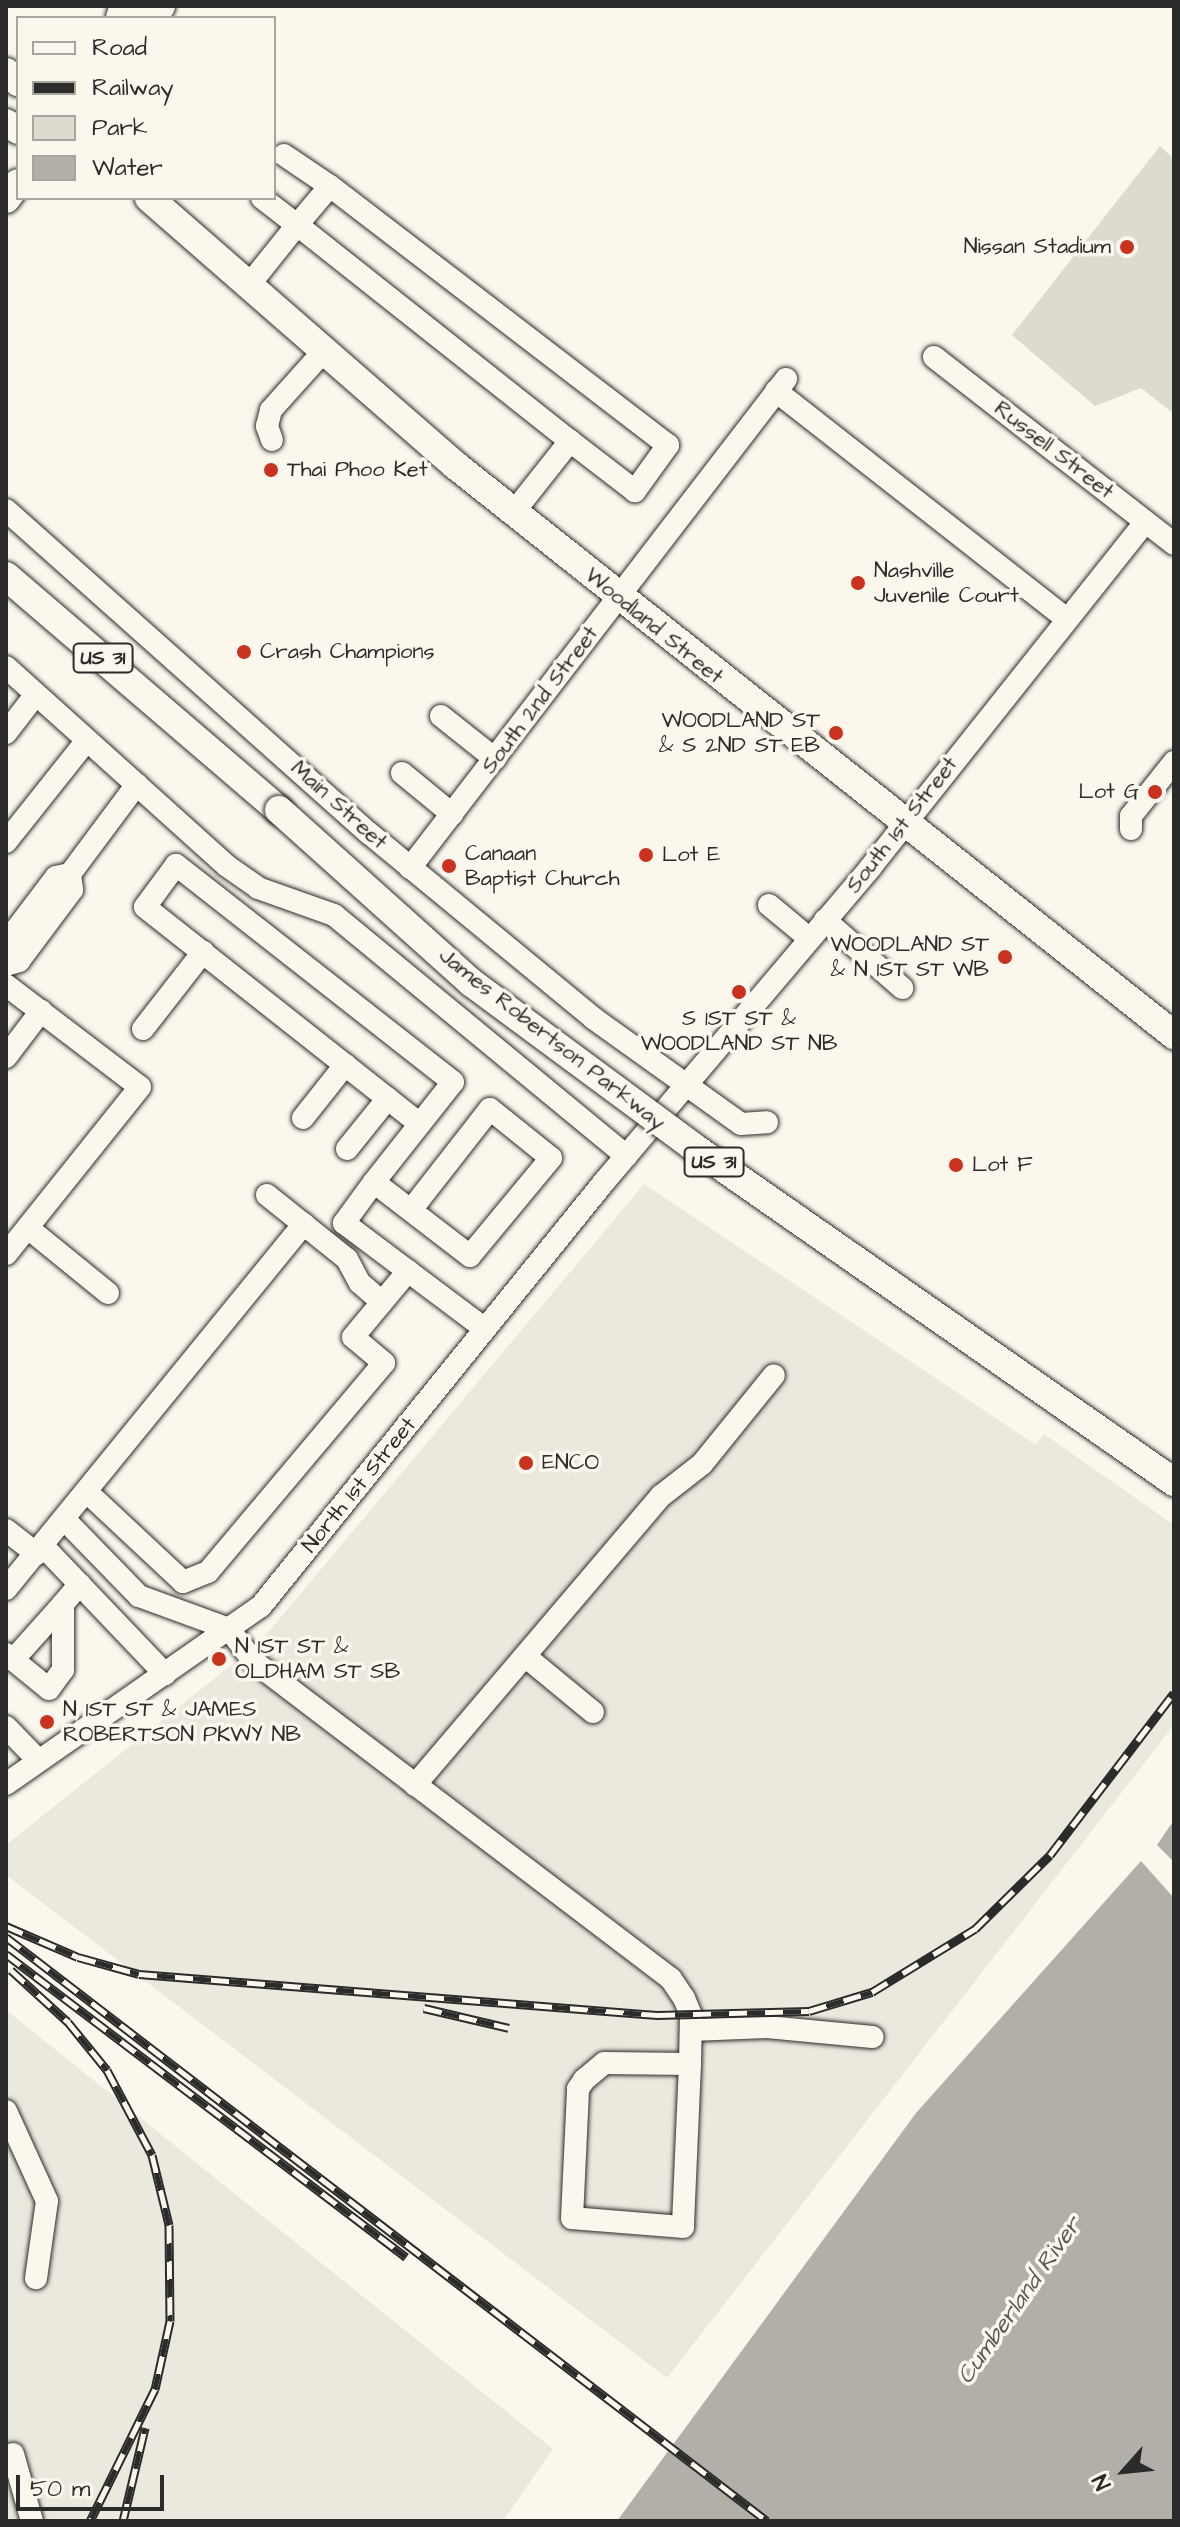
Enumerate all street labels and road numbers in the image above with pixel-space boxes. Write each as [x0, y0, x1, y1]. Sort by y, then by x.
street label: Russell Street [989, 395, 1119, 505]
street label: Woodland Street [580, 562, 728, 690]
street label: South 2nd Street [476, 621, 604, 779]
road number: US 31 [71, 642, 135, 674]
street label: South 1st Street [841, 752, 963, 898]
street label: Main Street [285, 755, 393, 855]
street label: James Robertson Parkway [433, 942, 671, 1136]
road number: US 31 [682, 1146, 746, 1178]
street label: North 1st Street [296, 1412, 422, 1558]

